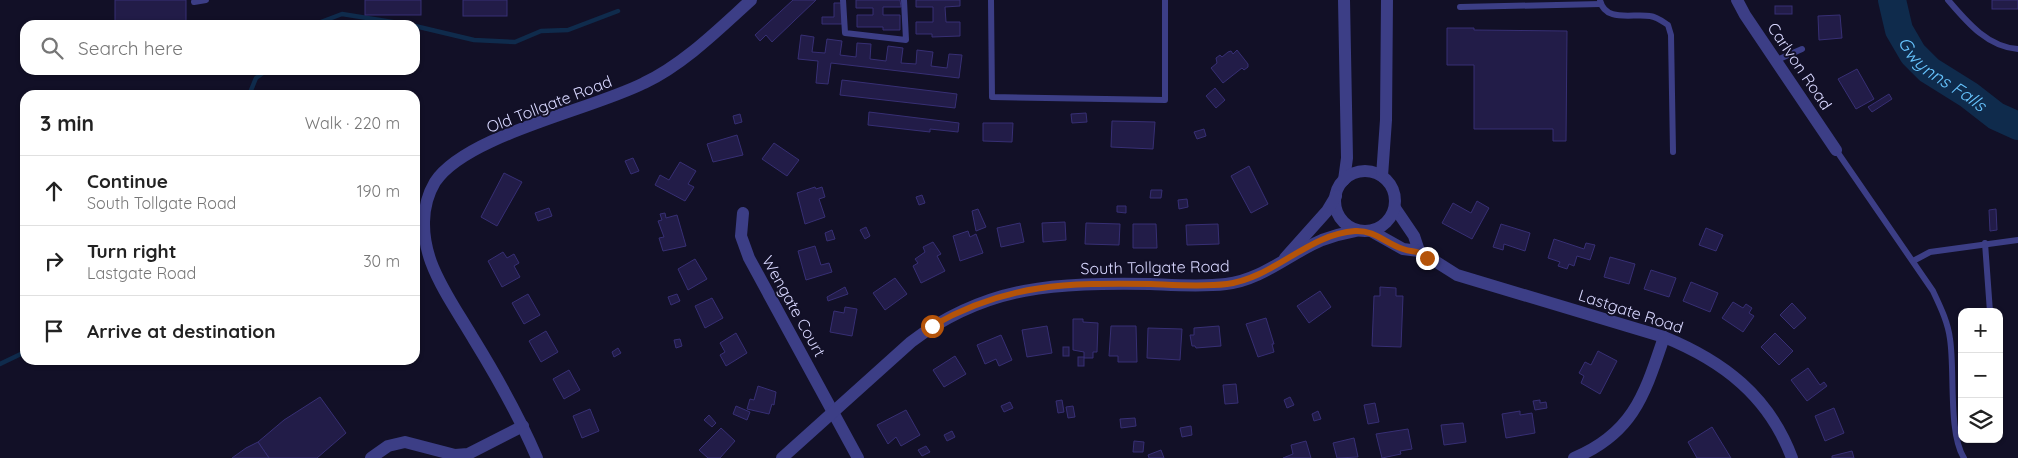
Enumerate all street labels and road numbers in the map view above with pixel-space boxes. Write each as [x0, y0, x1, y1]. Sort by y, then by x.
street label: Carlvon Road [1763, 19, 1837, 113]
street label: Old Tollgate Road [484, 71, 614, 137]
street label: Wengate Court [758, 252, 830, 360]
street label: South Tollgate Road [1080, 256, 1230, 278]
street label: Lastgate Road [1576, 285, 1686, 337]

